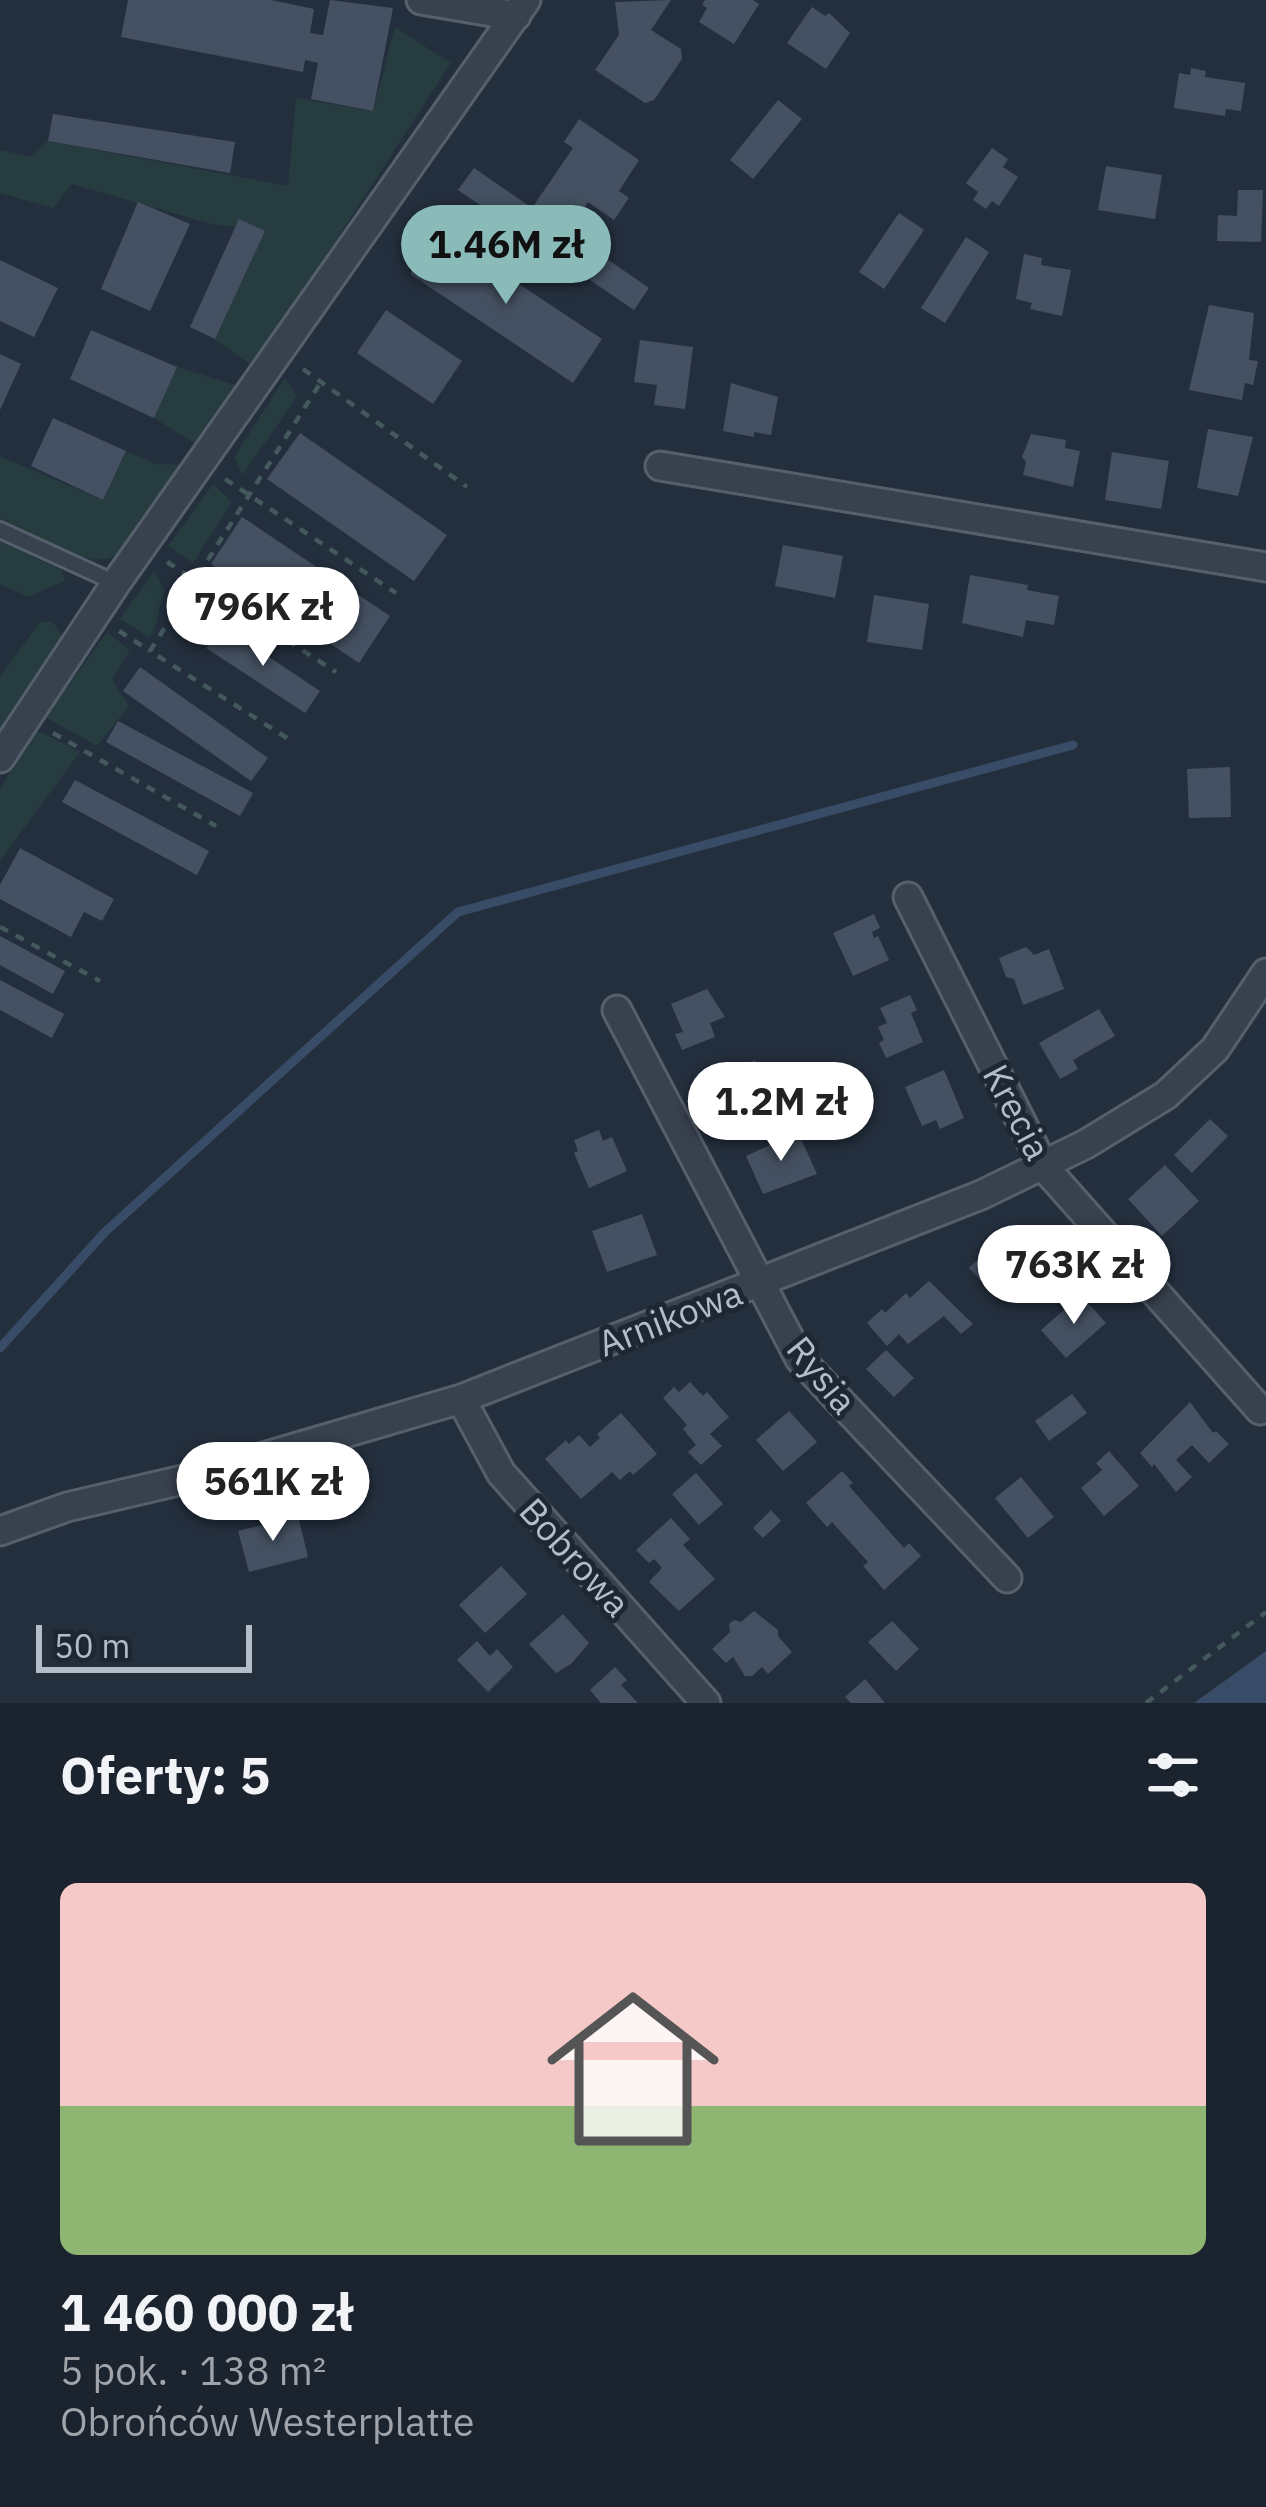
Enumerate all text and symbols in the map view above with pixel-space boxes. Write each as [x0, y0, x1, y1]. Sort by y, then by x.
pin: 1.46M zł [382, 205, 630, 307]
text: 1.46M zł [428, 218, 584, 269]
pin: 796K zł [152, 567, 374, 669]
text: 796K zł [194, 580, 333, 631]
street label: Krecia [973, 1056, 1062, 1168]
pin: 1.2M zł [670, 1062, 892, 1164]
text: 1.2M zł [715, 1075, 847, 1126]
pin: 763K zł [963, 1225, 1185, 1327]
text: 763K zł [1005, 1238, 1144, 1289]
street label: Arnikowa [591, 1269, 749, 1366]
street label: Rysia [777, 1326, 868, 1423]
pin: 561K zł [162, 1442, 384, 1544]
text: 561K zł [204, 1455, 343, 1506]
street label: Bobrowa [510, 1487, 641, 1626]
scale bar [36, 1619, 252, 1672]
text: 50 m [54, 1624, 130, 1667]
text: Oferty: 5 [60, 1742, 270, 1808]
icon: filters [1140, 1742, 1206, 1808]
icon: home [525, 1961, 741, 2177]
text: 1 460 000 zł [60, 2279, 353, 2345]
text: 5 pok. · 138 m² [60, 2345, 326, 2396]
text: Obrońców Westerplatte [60, 2396, 474, 2447]

